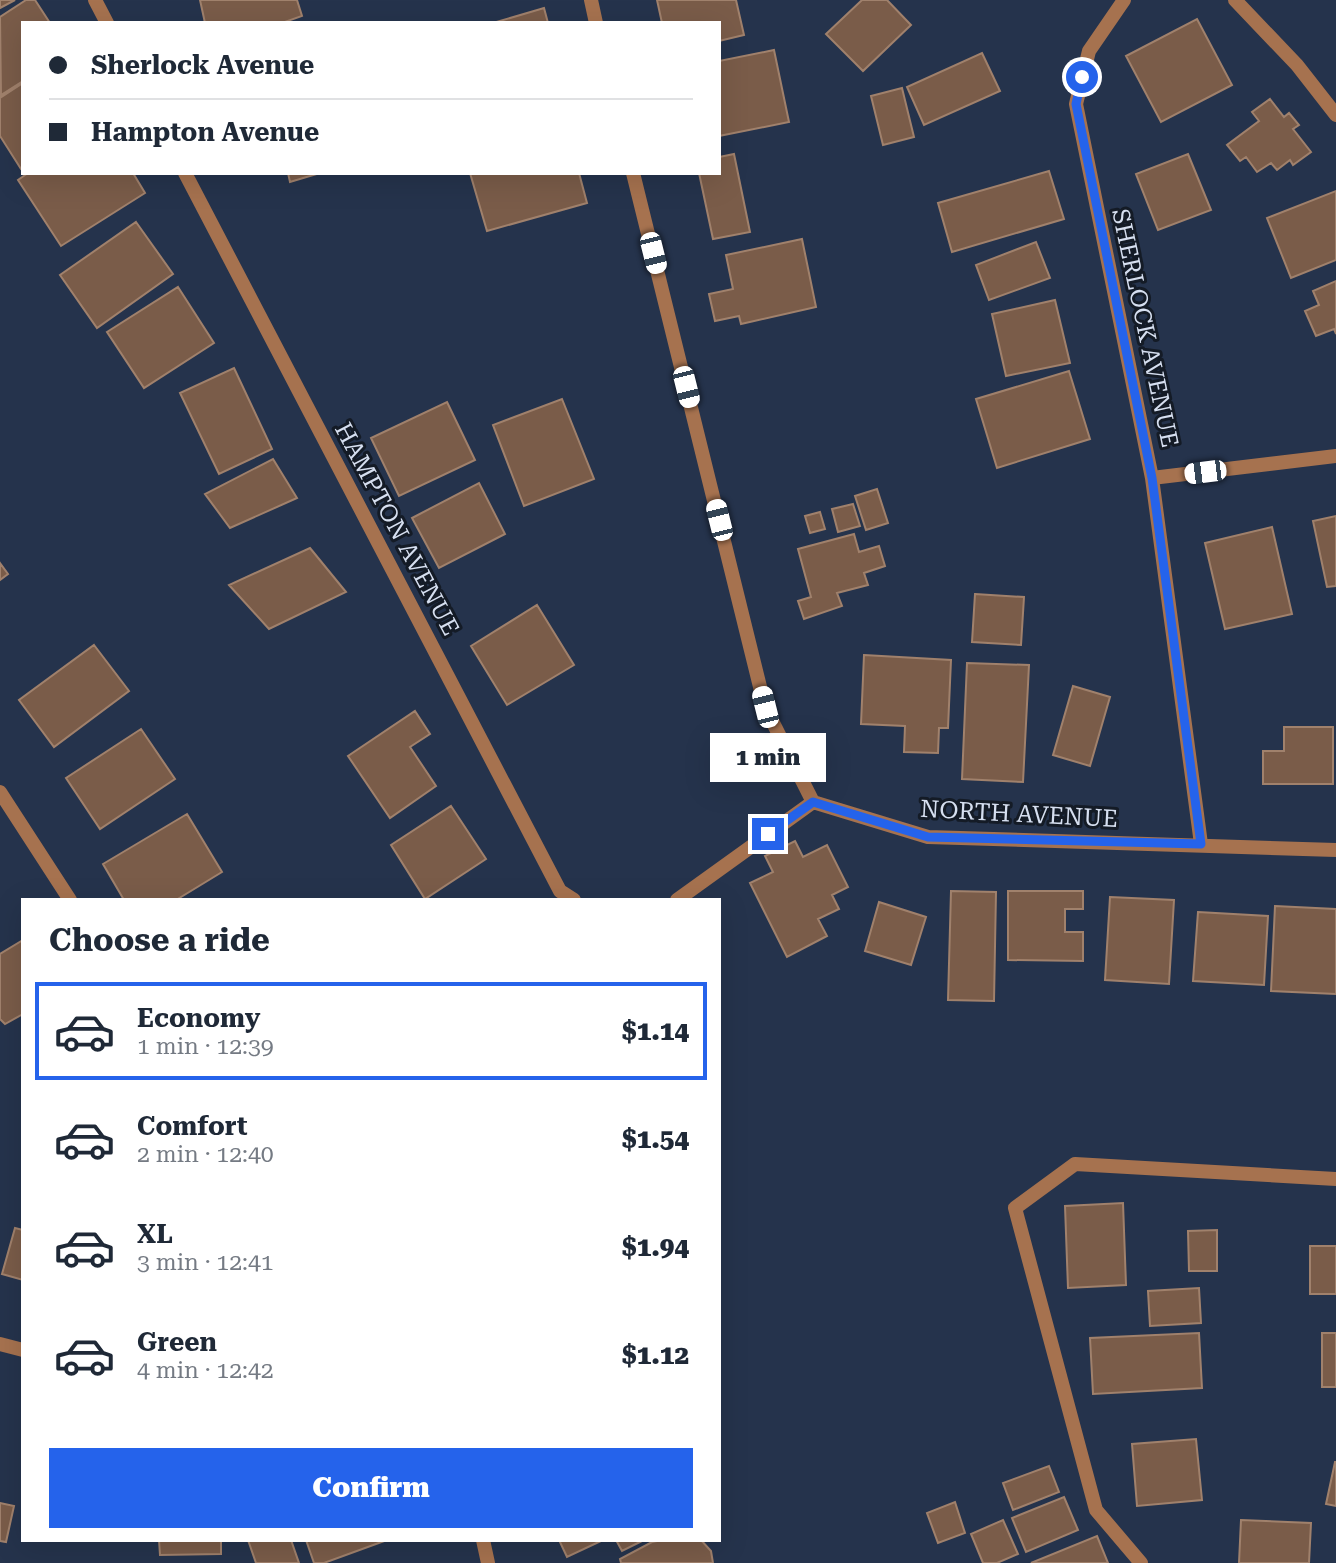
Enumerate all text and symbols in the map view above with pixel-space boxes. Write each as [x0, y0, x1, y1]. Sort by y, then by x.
text: Sherlock Avenue [91, 50, 314, 80]
route start [1066, 61, 1098, 93]
text: Hampton Avenue [91, 117, 319, 147]
street label: SHERLOCK AVENUE [1106, 206, 1184, 450]
car [638, 230, 669, 276]
car [671, 364, 702, 410]
street label: HAMPTON AVENUE [329, 418, 465, 640]
car [1183, 459, 1228, 485]
car [704, 497, 735, 543]
car [750, 684, 781, 730]
callout: 1 min [710, 732, 826, 782]
text: 1 min [736, 744, 800, 771]
street label: NORTH AVENUE [919, 795, 1119, 833]
route end [752, 818, 784, 850]
text: Choose a ride [49, 921, 270, 959]
icon: car [53, 1000, 116, 1063]
text: Economy [137, 1003, 260, 1033]
text: $1.14 [622, 1016, 689, 1046]
text: 1 min · 12:39 [137, 1033, 274, 1060]
icon: car [53, 1108, 116, 1171]
text: Comfort [137, 1111, 247, 1141]
text: $1.54 [622, 1124, 689, 1154]
text: 2 min · 12:40 [137, 1141, 274, 1168]
icon: car [53, 1216, 116, 1279]
text: XL [137, 1219, 173, 1249]
text: $1.94 [622, 1232, 689, 1262]
text: 3 min · 12:41 [137, 1249, 274, 1276]
icon: car [53, 1324, 116, 1387]
text: Green [137, 1327, 217, 1357]
text: $1.12 [622, 1340, 689, 1370]
text: 4 min · 12:42 [137, 1357, 274, 1384]
button: Confirm [49, 1448, 693, 1528]

